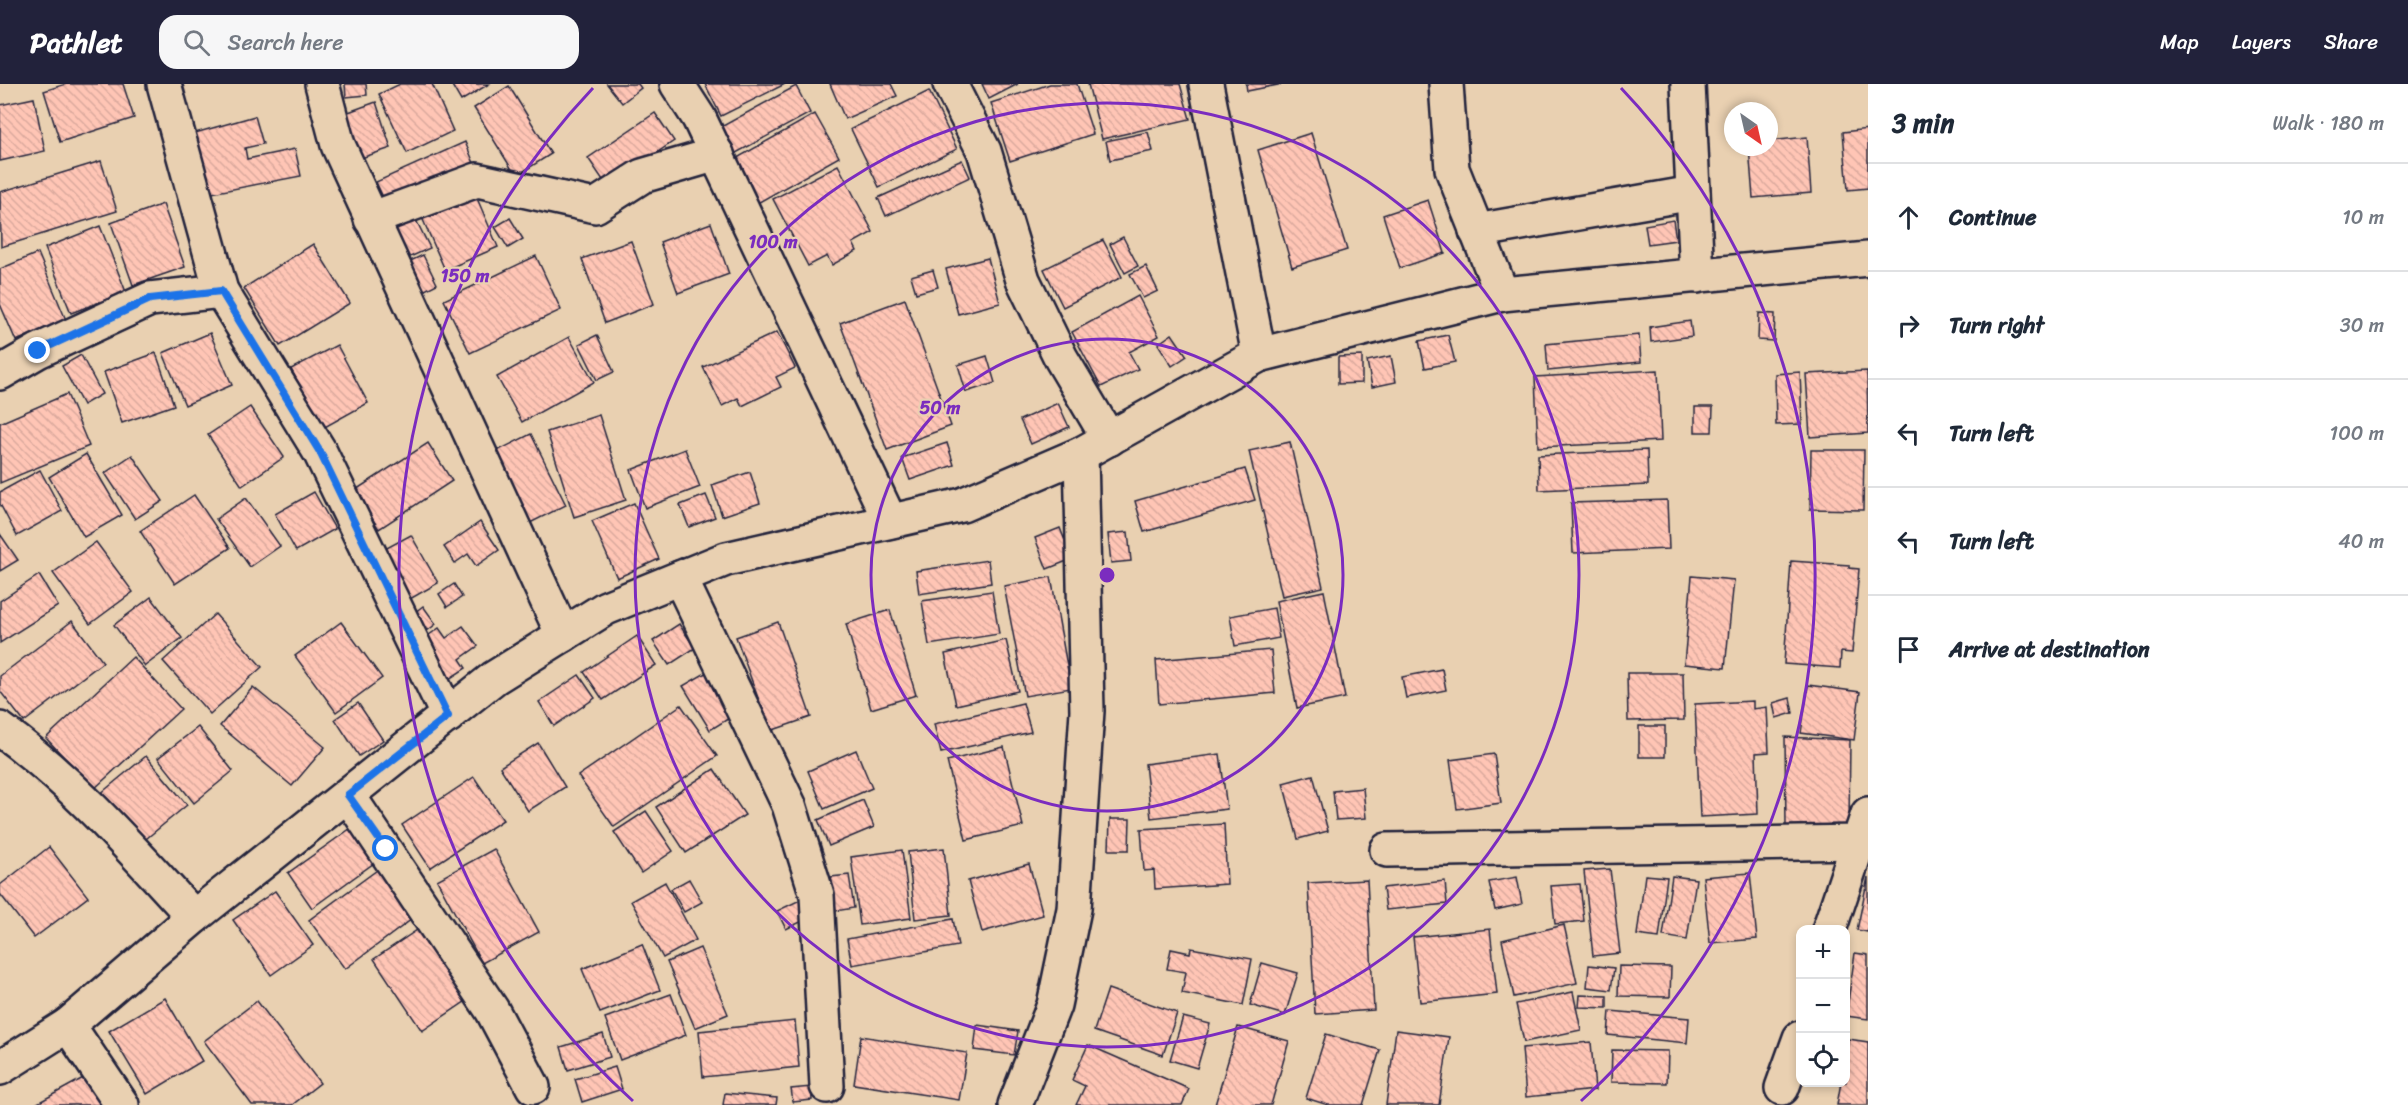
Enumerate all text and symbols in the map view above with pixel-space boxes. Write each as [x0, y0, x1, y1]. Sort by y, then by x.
search box [159, 15, 579, 69]
text: Pathlet [30, 18, 123, 67]
text: Search here [228, 23, 343, 62]
text: Map [2160, 23, 2199, 61]
text: Layers [2232, 23, 2291, 61]
text: Share [2324, 23, 2378, 61]
icon: search [180, 26, 213, 59]
text: 3 min [1892, 100, 1954, 146]
north arrow [1724, 102, 1778, 156]
text: Walk · 180 m [2273, 106, 2384, 141]
text: Continue [1949, 198, 2037, 237]
text: 10 m [2342, 200, 2384, 235]
icon: ahead [1892, 201, 1925, 234]
text: 100 m [749, 226, 798, 258]
text: 150 m [441, 260, 489, 292]
text: Turn right [1949, 306, 2044, 345]
text: 30 m [2340, 308, 2384, 343]
icon: right [1892, 309, 1925, 342]
route end [24, 337, 50, 363]
text: 50 m [920, 392, 961, 424]
text: Turn left [1949, 414, 2034, 453]
text: 100 m [2330, 416, 2384, 451]
icon: left [1892, 417, 1925, 450]
text: Turn left [1949, 522, 2034, 561]
text: 40 m [2338, 524, 2384, 559]
icon: left [1892, 525, 1925, 558]
centre of rings [1097, 565, 1117, 585]
text: Arrive at destination [1949, 630, 2150, 669]
icon: arrive [1892, 633, 1925, 666]
route start [372, 835, 398, 861]
map controls [1796, 925, 1850, 1087]
button: + [1796, 925, 1850, 979]
button: − [1796, 979, 1850, 1033]
button: locate [1796, 1033, 1850, 1087]

